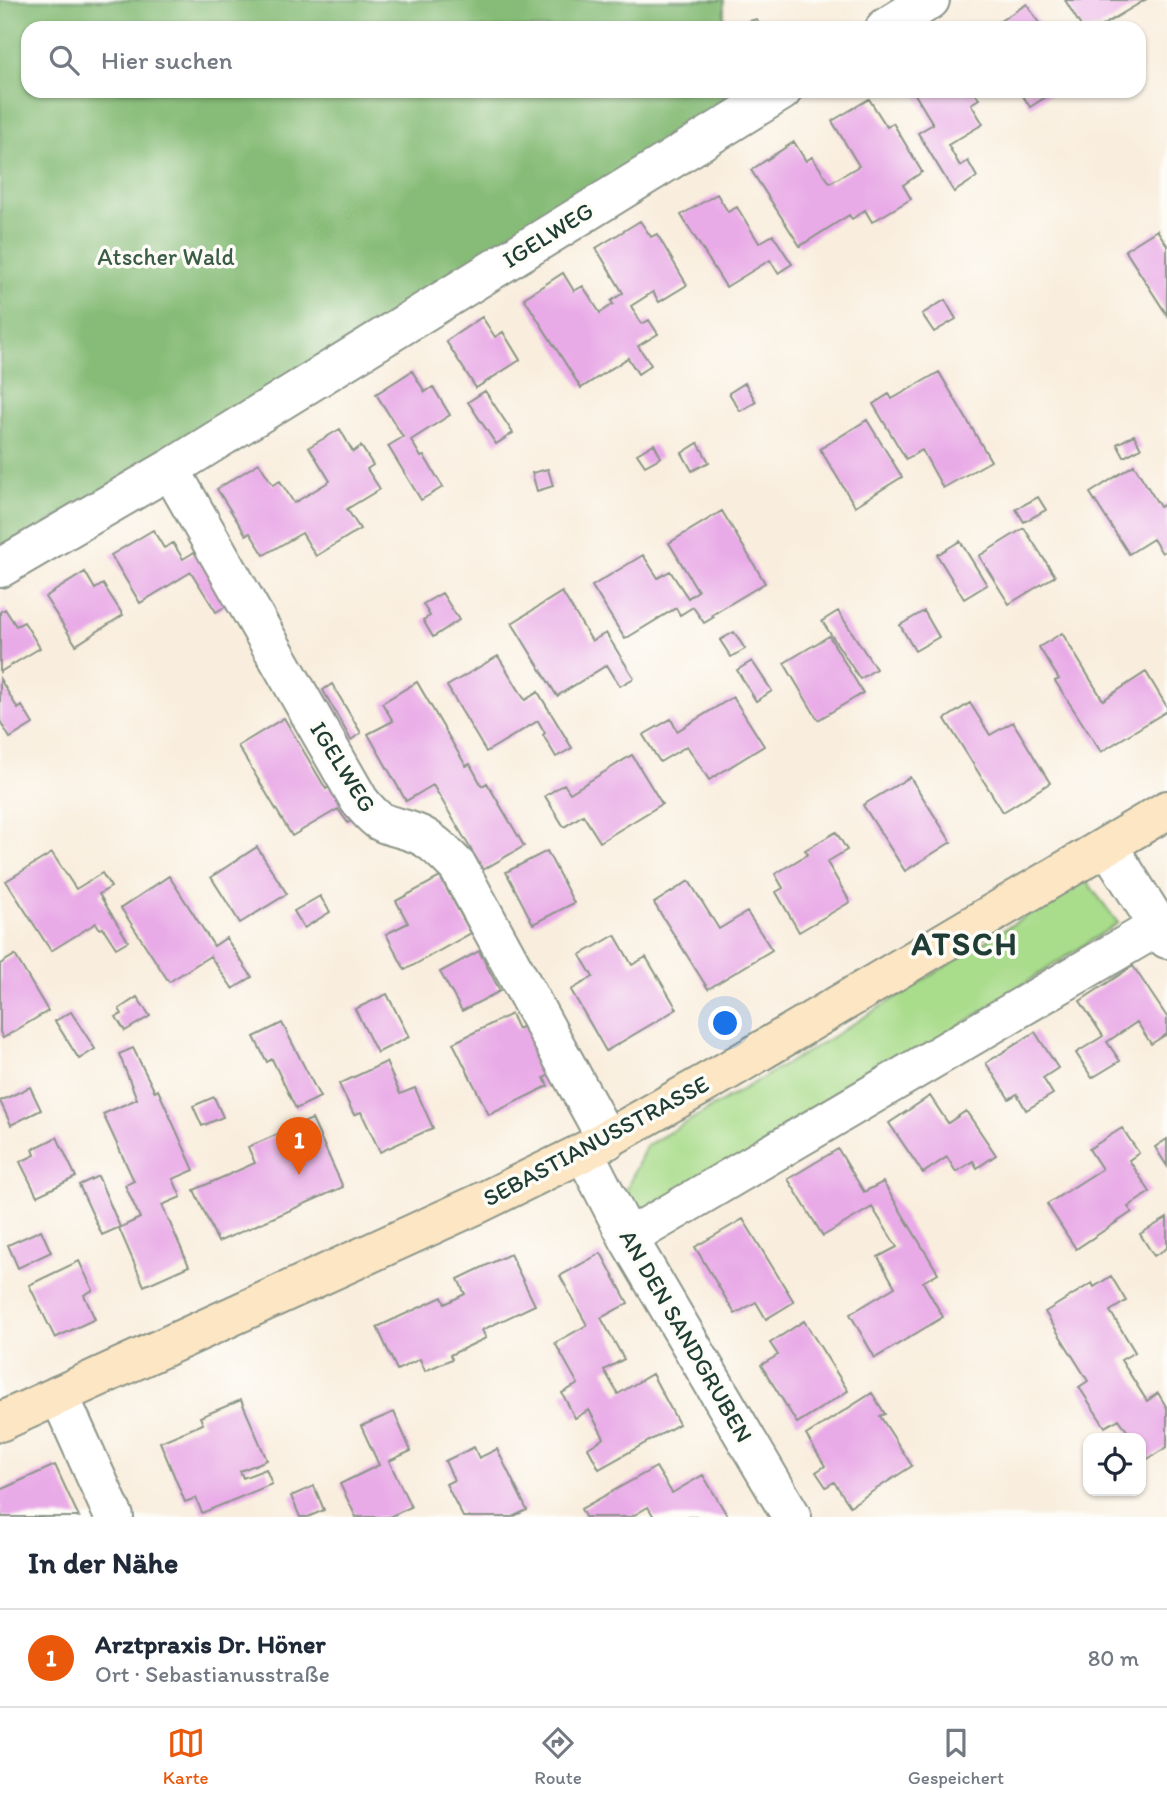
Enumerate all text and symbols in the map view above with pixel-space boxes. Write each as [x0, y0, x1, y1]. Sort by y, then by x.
search box [21, 21, 1146, 98]
icon: search [45, 41, 83, 79]
text: Hier suchen [101, 44, 233, 76]
street label: IGELWEG [497, 195, 598, 274]
park label: Atscher Wald [97, 242, 235, 271]
street label: IGELWEG [304, 716, 383, 817]
district label: ATSCH [910, 925, 1019, 963]
your location [708, 1006, 742, 1040]
street label: SEBASTIANUSSTRASSE [478, 1069, 714, 1212]
pin: 1 [276, 1117, 322, 1175]
street label: AN DEN SANDGRUBEN [614, 1224, 759, 1447]
map controls [1083, 1433, 1146, 1496]
button: locate [1083, 1433, 1146, 1496]
text: In der Nähe [28, 1544, 178, 1581]
text: Arztpraxis Dr. Höner [95, 1628, 326, 1660]
text: 1 [46, 1644, 56, 1672]
text: 80 m [1088, 1644, 1139, 1672]
text: Ort · Sebastianusstraße [95, 1660, 330, 1688]
tab: Karte [163, 1724, 209, 1789]
tab: Route [534, 1724, 582, 1789]
tab: Gespeichert [908, 1724, 1004, 1789]

